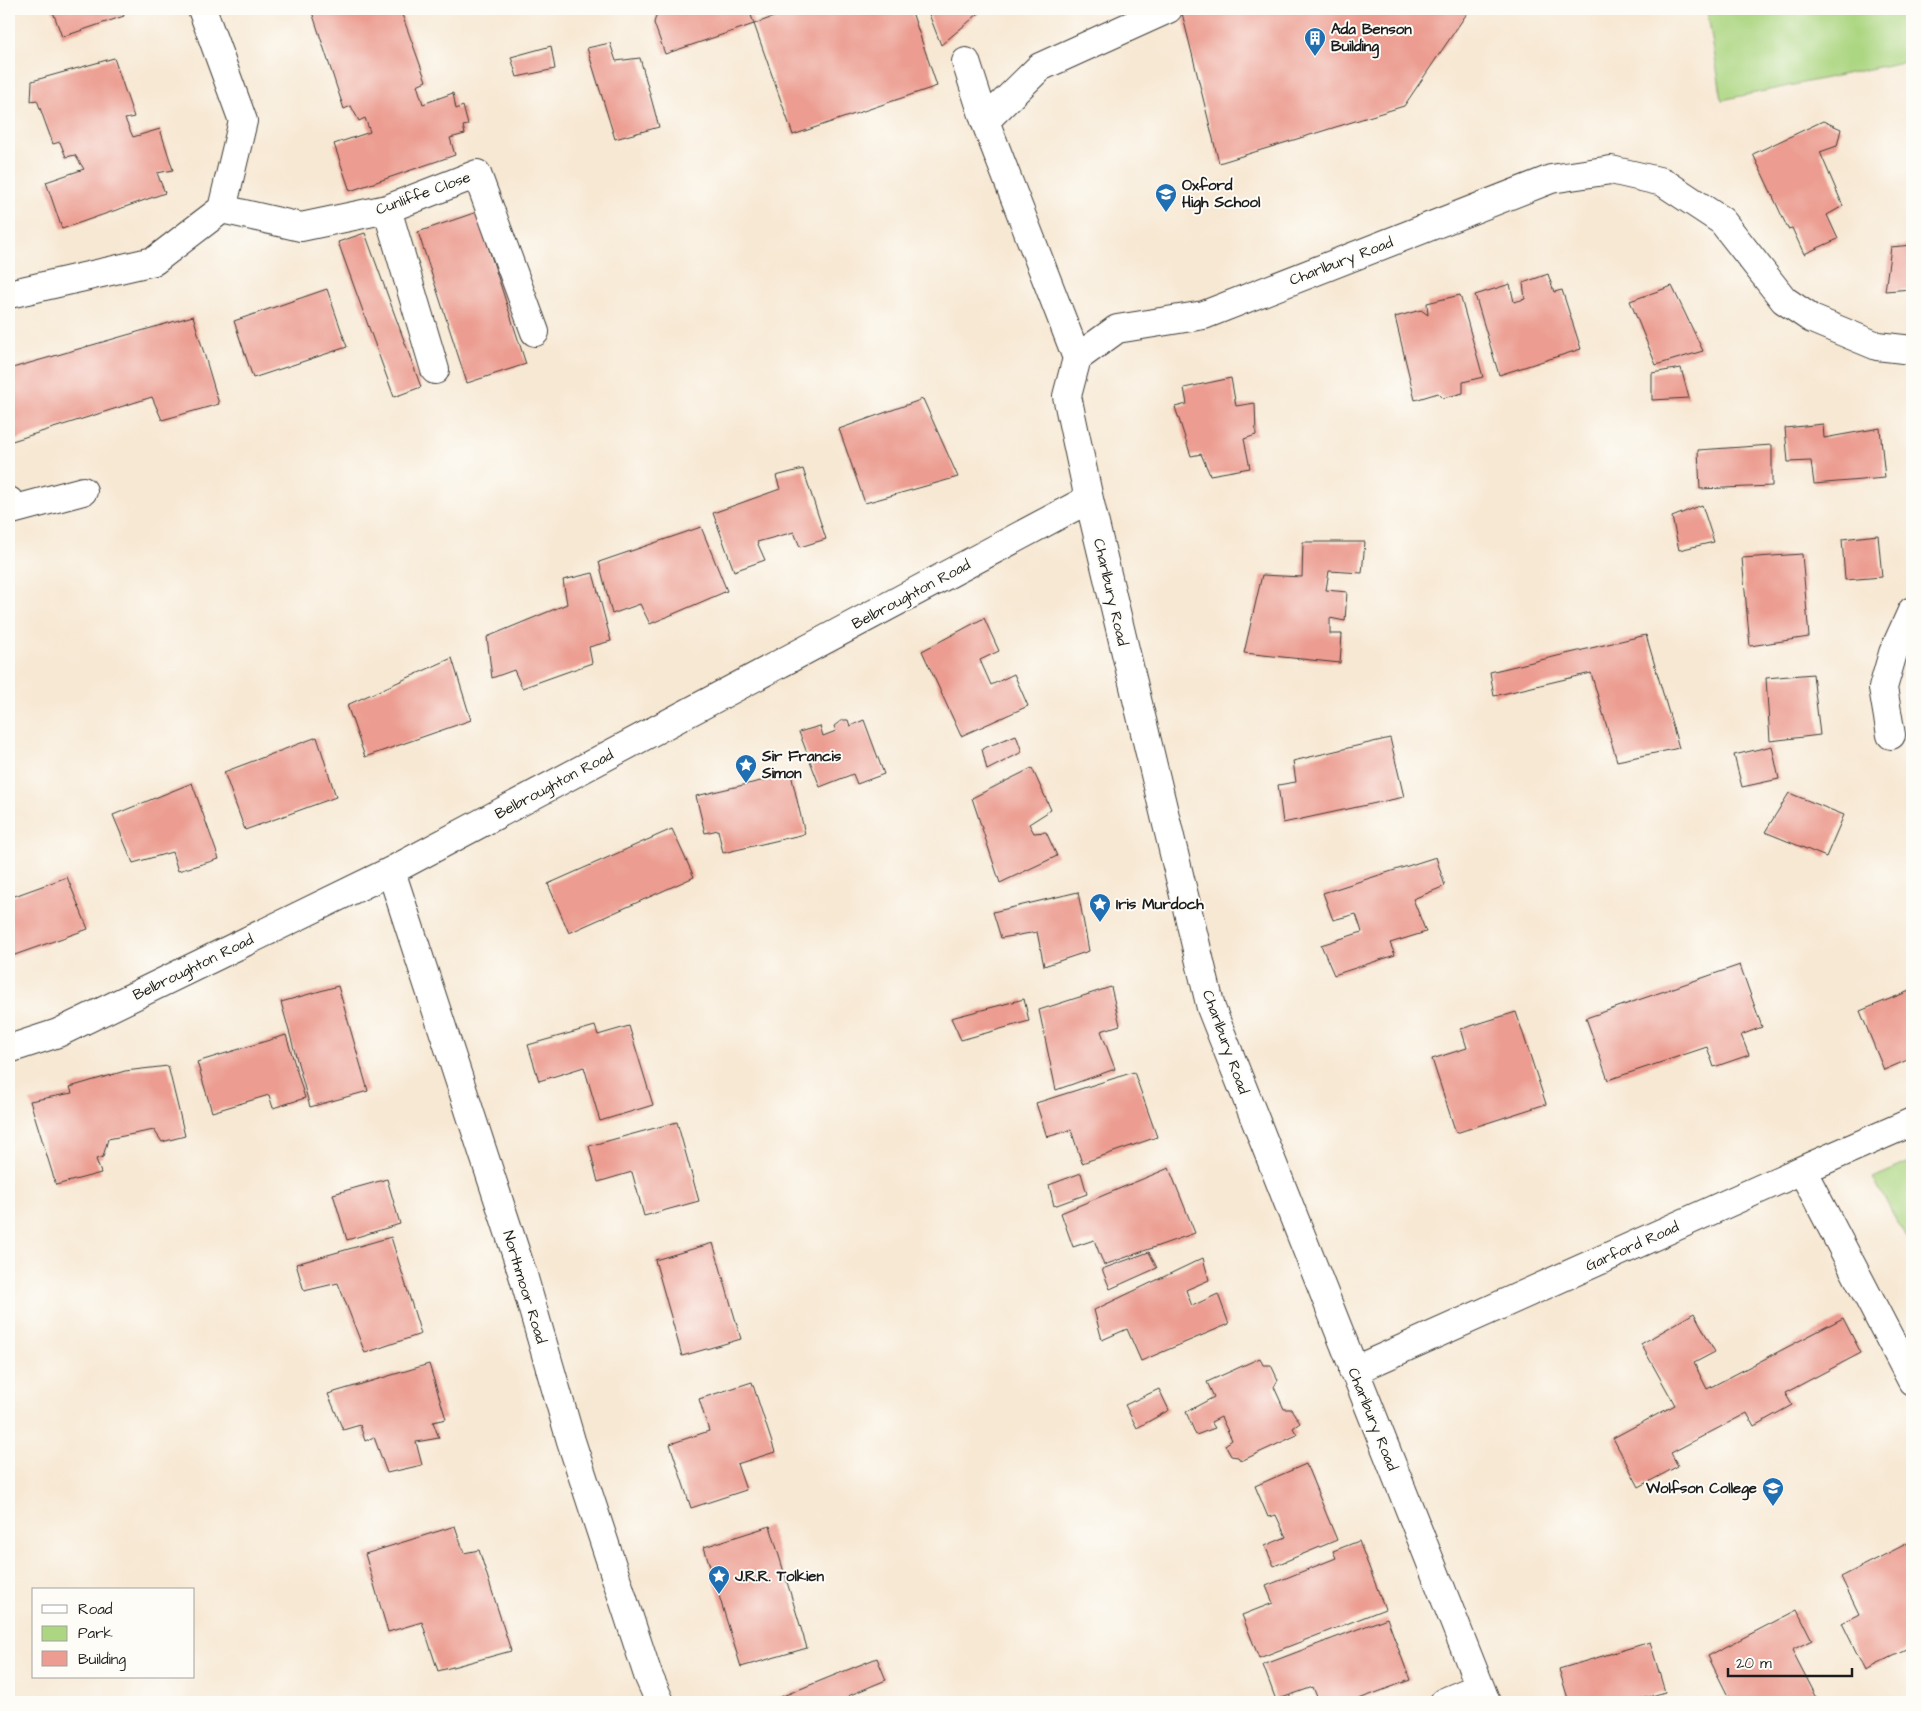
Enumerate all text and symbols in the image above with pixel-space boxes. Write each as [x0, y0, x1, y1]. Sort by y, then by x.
place label: Ada Benson Building [1331, 19, 1412, 59]
building icon: Ada Benson Building [1303, 26, 1327, 57]
street label: Cunliffe Close [373, 167, 473, 220]
place label: Oxford High School [1182, 175, 1261, 215]
school or university icon: Oxford High School [1154, 182, 1178, 213]
street label: Charlbury Road [1286, 232, 1397, 292]
street label: Charlbury Road [1087, 536, 1133, 648]
street label: Belbroughton Road [848, 554, 975, 635]
street label: Belbroughton Road [491, 744, 618, 825]
place label: Sir Francis Simon [761, 746, 842, 784]
place icon: Sir Francis Simon [734, 753, 758, 784]
place icon: Iris Murdoch [1088, 892, 1112, 923]
place label: Iris Murdoch [1116, 894, 1204, 915]
street label: Belbroughton Road [130, 929, 258, 1007]
street label: Charlbury Road [1196, 987, 1254, 1098]
street label: Garford Road [1582, 1216, 1682, 1276]
street label: Northmoor Road [497, 1228, 552, 1346]
street label: Charlbury Road [1341, 1365, 1403, 1474]
school or university icon: Wolfson College [1761, 1476, 1785, 1507]
place label: Wolfson College [1645, 1478, 1757, 1501]
place icon: J.R.R. Tolkien [707, 1564, 731, 1595]
place label: J.R.R. Tolkien [734, 1566, 824, 1587]
legend [32, 1588, 195, 1678]
text: Road [78, 1599, 113, 1620]
text: Park [78, 1623, 113, 1644]
scale bar [1728, 1646, 1852, 1678]
text: Building [78, 1649, 126, 1671]
text: 20 m [1736, 1653, 1772, 1674]

